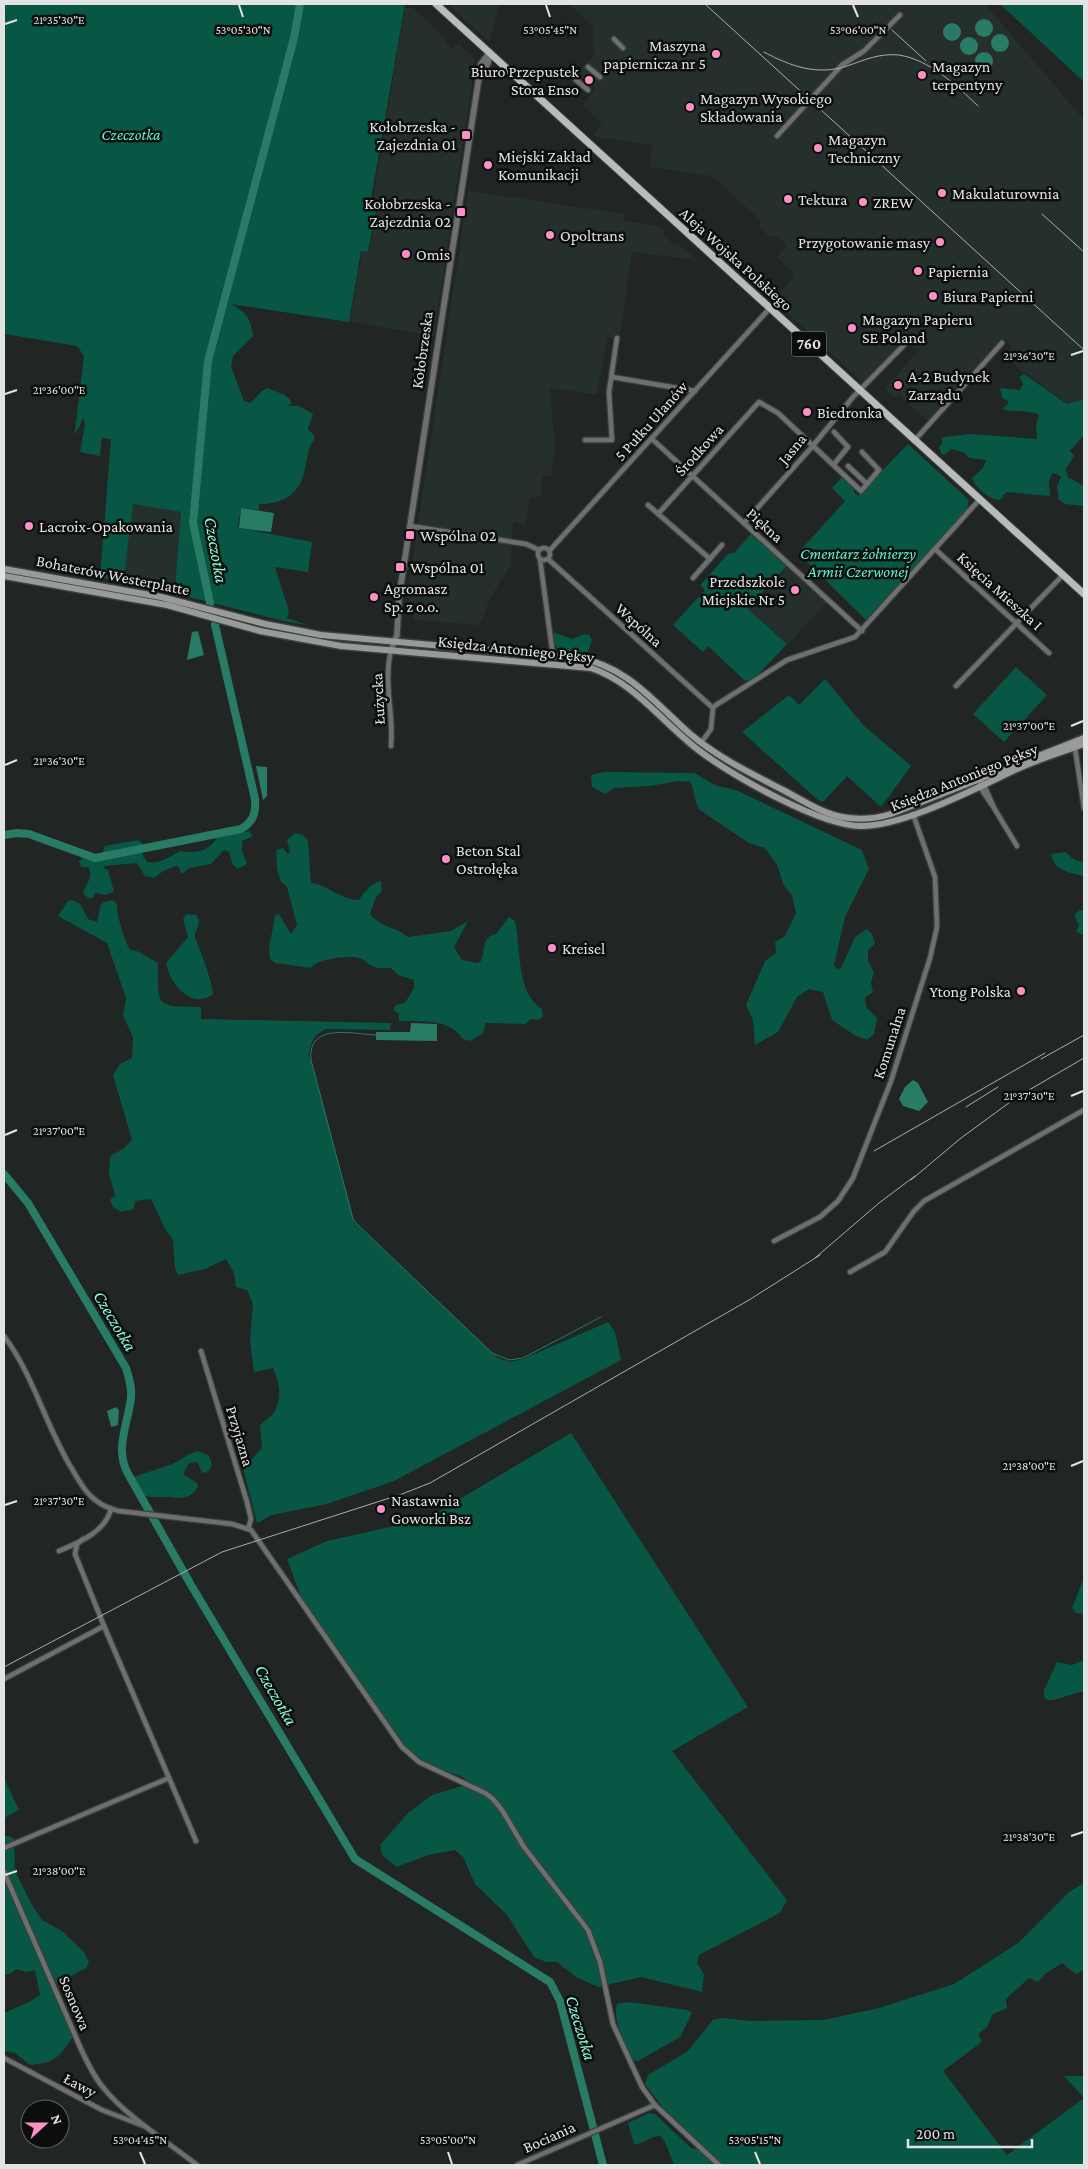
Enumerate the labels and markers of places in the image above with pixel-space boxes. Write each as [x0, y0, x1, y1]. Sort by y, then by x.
place label: Maszyna papiernicza nr 5 [603, 37, 707, 73]
marker: Maszyna papiernicza nr 5 [710, 48, 722, 60]
place label: Magazyn terpentyny [932, 58, 1003, 94]
place label: Biuro Przepustek Stora Enso [471, 63, 579, 98]
marker: Magazyn terpentyny [916, 69, 928, 81]
marker: Biuro Przepustek Stora Enso [583, 74, 595, 86]
place label: Magazyn Wysokiego Składowania [700, 90, 832, 125]
marker: Magazyn Wysokiego Składowania [684, 101, 696, 113]
place label: Kołobrzeska - Zajezdnia 01 [369, 118, 456, 154]
marker: Kołobrzeska - Zajezdnia 01 [460, 129, 472, 141]
place label: Magazyn Techniczny [828, 131, 901, 167]
marker: Magazyn Techniczny [812, 142, 824, 154]
place label: Miejski Zakład Komunikacji [498, 148, 592, 184]
marker: Miejski Zakład Komunikacji [482, 159, 494, 171]
place label: Makulaturownia [952, 185, 1060, 202]
marker: Makulaturownia [936, 187, 948, 199]
place label: Tektura [798, 191, 848, 208]
marker: Tektura [782, 193, 794, 205]
place label: ZREW [873, 194, 914, 211]
place label: Kołobrzeska - Zajezdnia 02 [364, 195, 451, 231]
marker: ZREW [857, 196, 869, 208]
marker: Kołobrzeska - Zajezdnia 02 [455, 206, 467, 218]
place label: Opoltrans [560, 227, 624, 245]
marker: Opoltrans [544, 229, 556, 241]
place label: Przygotowanie masy [798, 234, 931, 252]
marker: Przygotowanie masy [934, 236, 946, 248]
place label: Omis [416, 246, 450, 263]
marker: Omis [400, 248, 412, 260]
place label: Papiernia [928, 263, 989, 281]
marker: Papiernia [912, 265, 924, 277]
place label: Biura Papierni [943, 288, 1033, 306]
marker: Biura Papierni [927, 290, 939, 302]
place label: Magazyn Papieru SE Poland [862, 311, 973, 346]
marker: Magazyn Papieru SE Poland [846, 322, 858, 334]
place label: A-2 Budynek Zarządu [908, 368, 990, 404]
marker: A-2 Budynek Zarządu [892, 379, 904, 391]
place label: Biedronka [817, 404, 883, 421]
marker: Biedronka [801, 406, 813, 418]
place label: Lacroix-Opakowania [39, 518, 174, 536]
marker: Lacroix-Opakowania [23, 520, 35, 532]
place label: Wspólna 02 [420, 527, 497, 545]
marker: Wspólna 02 [404, 529, 416, 541]
place label: Wspólna 01 [410, 559, 484, 577]
marker: Wspólna 01 [394, 561, 406, 573]
place label: Przedszkole Miejskie Nr 5 [702, 573, 785, 609]
place label: Agromasz Sp. z o.o. [384, 580, 448, 616]
marker: Przedszkole Miejskie Nr 5 [789, 584, 801, 596]
marker: Agromasz Sp. z o.o. [368, 591, 380, 603]
place label: Beton Stal Ostrołęka [456, 842, 521, 878]
marker: Beton Stal Ostrołęka [440, 853, 452, 865]
place label: Kreisel [562, 940, 605, 957]
marker: Kreisel [546, 942, 558, 954]
place label: Ytong Polska [930, 983, 1012, 1001]
marker: Ytong Polska [1015, 985, 1027, 997]
place label: Nastawnia Goworki Bsz [391, 1492, 471, 1527]
marker: Nastawnia Goworki Bsz [375, 1503, 387, 1515]

